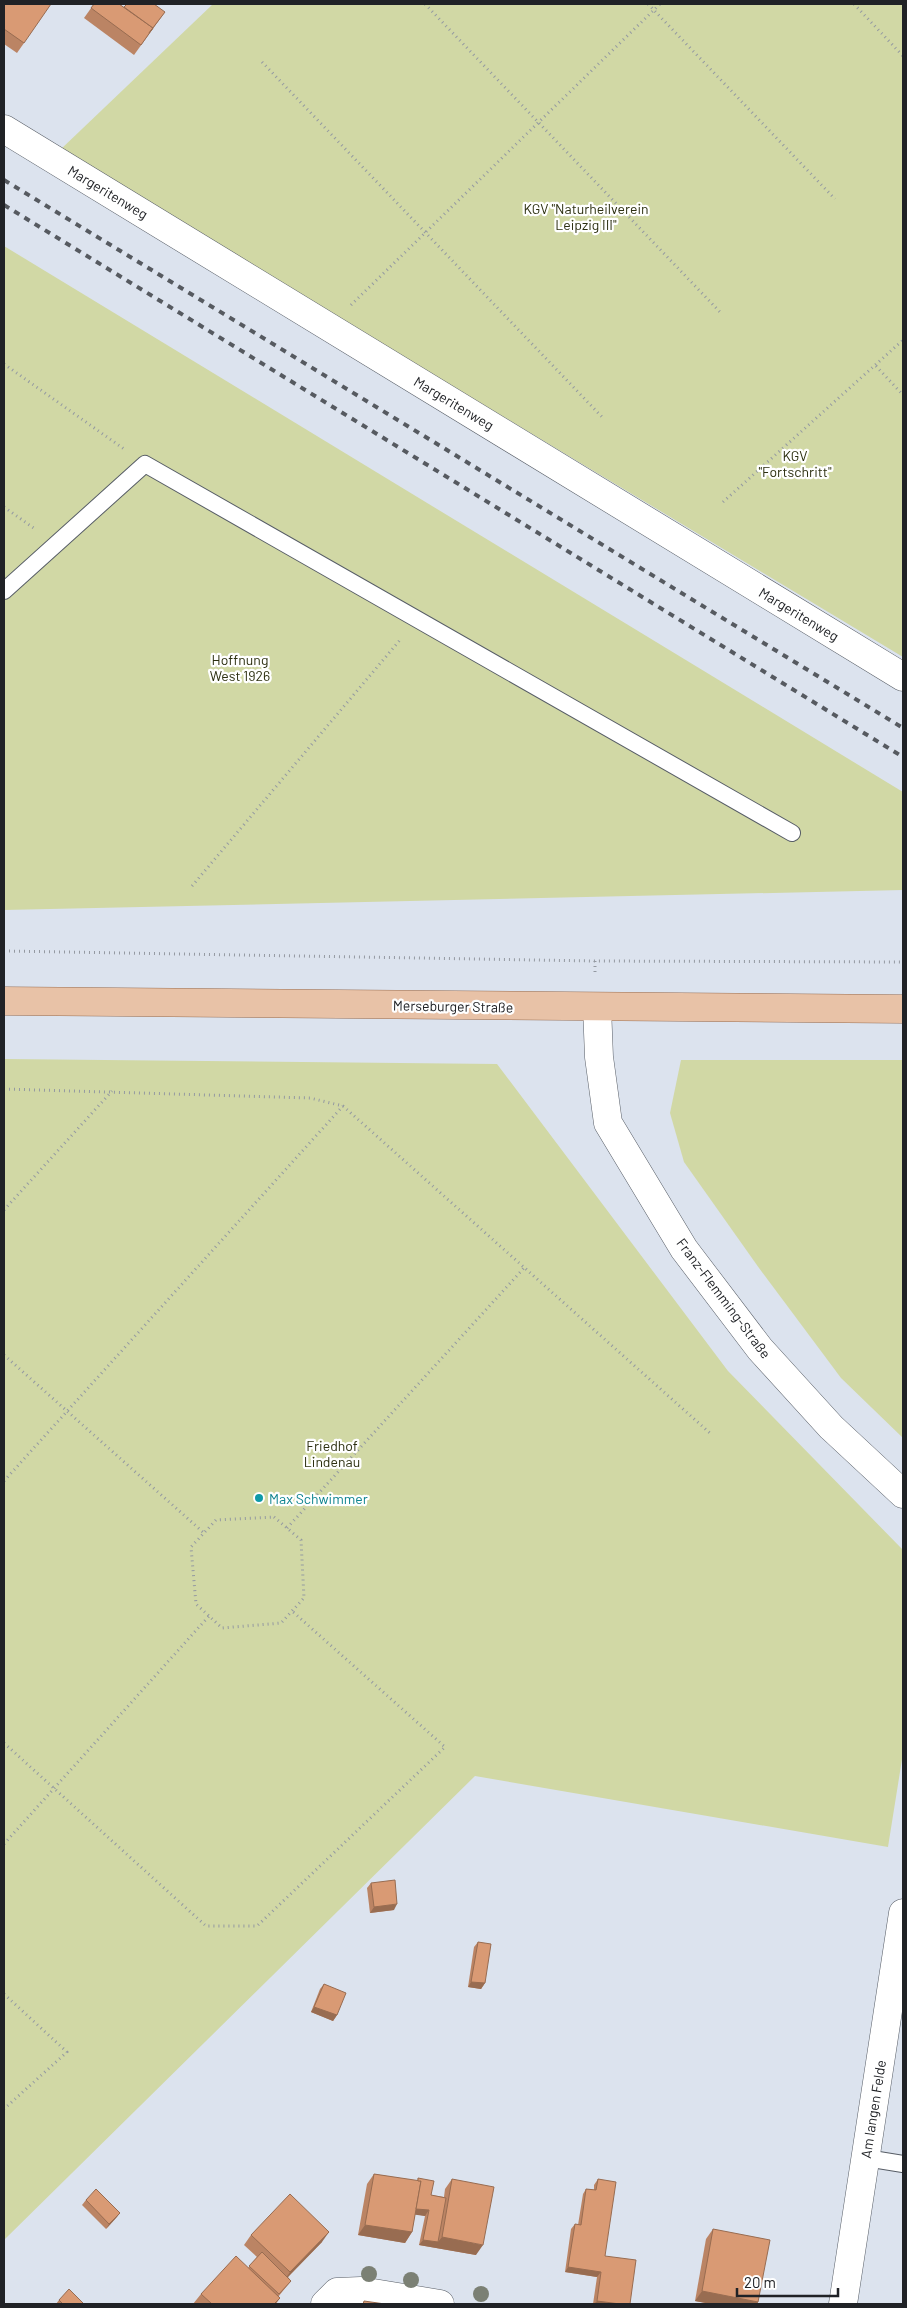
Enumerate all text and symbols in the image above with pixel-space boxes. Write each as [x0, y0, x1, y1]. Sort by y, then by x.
street label: Margeritenweg [65, 161, 151, 223]
park label: KGV "Naturheilverein Leipzig III" [523, 200, 649, 233]
street label: Margeritenweg [411, 372, 497, 434]
park label: KGV "Fortschritt" [758, 447, 832, 480]
street label: Margeritenweg [756, 583, 842, 645]
park label: Hoffnung West 1926 [210, 651, 270, 684]
street label: Merseburger Straße [393, 996, 513, 1016]
street label: Franz-Flemming-Straße [673, 1235, 775, 1361]
park label: Friedhof Lindenau [304, 1437, 360, 1470]
place label: Max Schwimmer [269, 1490, 368, 1507]
marker: Max Schwimmer [253, 1492, 265, 1504]
street label: Am langen Felde [857, 2059, 889, 2159]
scale bar [737, 2266, 838, 2298]
text: 20 m [744, 2273, 776, 2291]

